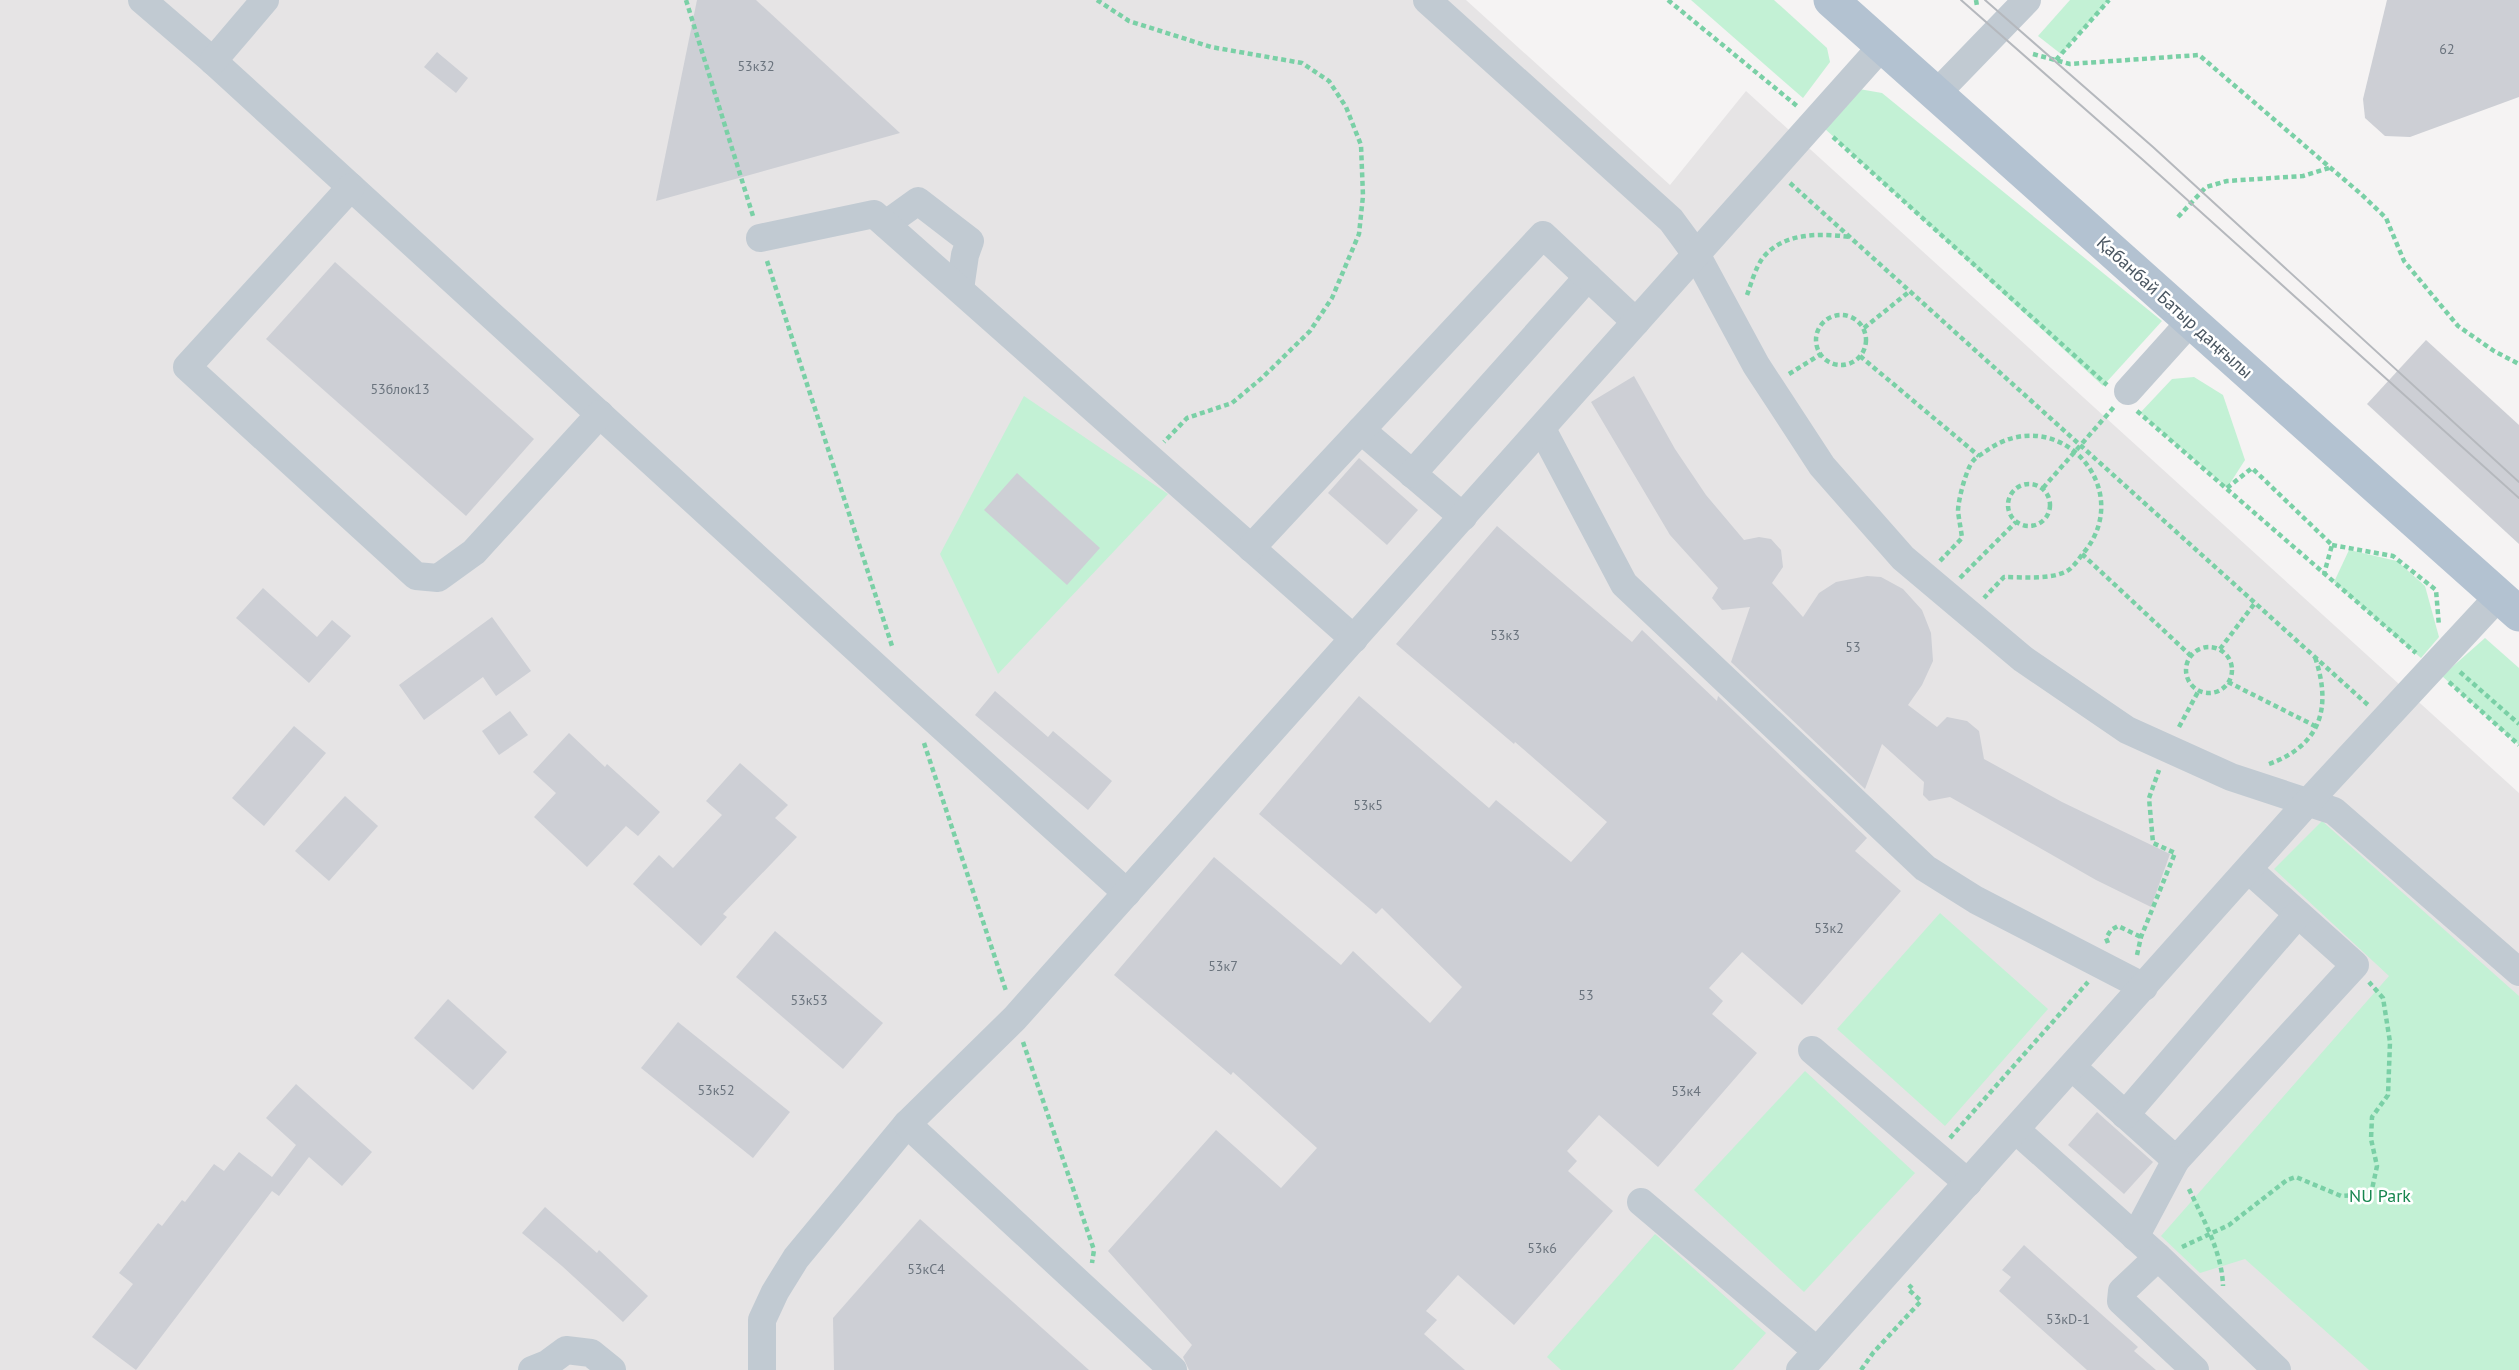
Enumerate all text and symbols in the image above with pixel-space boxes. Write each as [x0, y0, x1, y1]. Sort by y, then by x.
house number: 62 [2439, 40, 2455, 58]
house number: 53к32 [737, 57, 775, 75]
street label: Қабанбай Батыр даңғылы [2092, 231, 2258, 383]
house number: 53блок13 [370, 380, 430, 398]
house number: 53к3 [1490, 626, 1520, 644]
house number: 53 [1845, 638, 1861, 656]
house number: 53к5 [1353, 796, 1383, 814]
house number: 53к2 [1814, 919, 1844, 937]
house number: 53к7 [1208, 957, 1238, 975]
house number: 53 [1578, 986, 1594, 1004]
house number: 53к53 [790, 991, 828, 1009]
house number: 53к52 [697, 1081, 735, 1099]
house number: 53к4 [1671, 1082, 1701, 1100]
park label: NU Park [2349, 1184, 2411, 1207]
house number: 53к6 [1527, 1239, 1557, 1257]
house number: 53кС4 [907, 1260, 945, 1278]
house number: 53кD-1 [2046, 1310, 2090, 1328]

